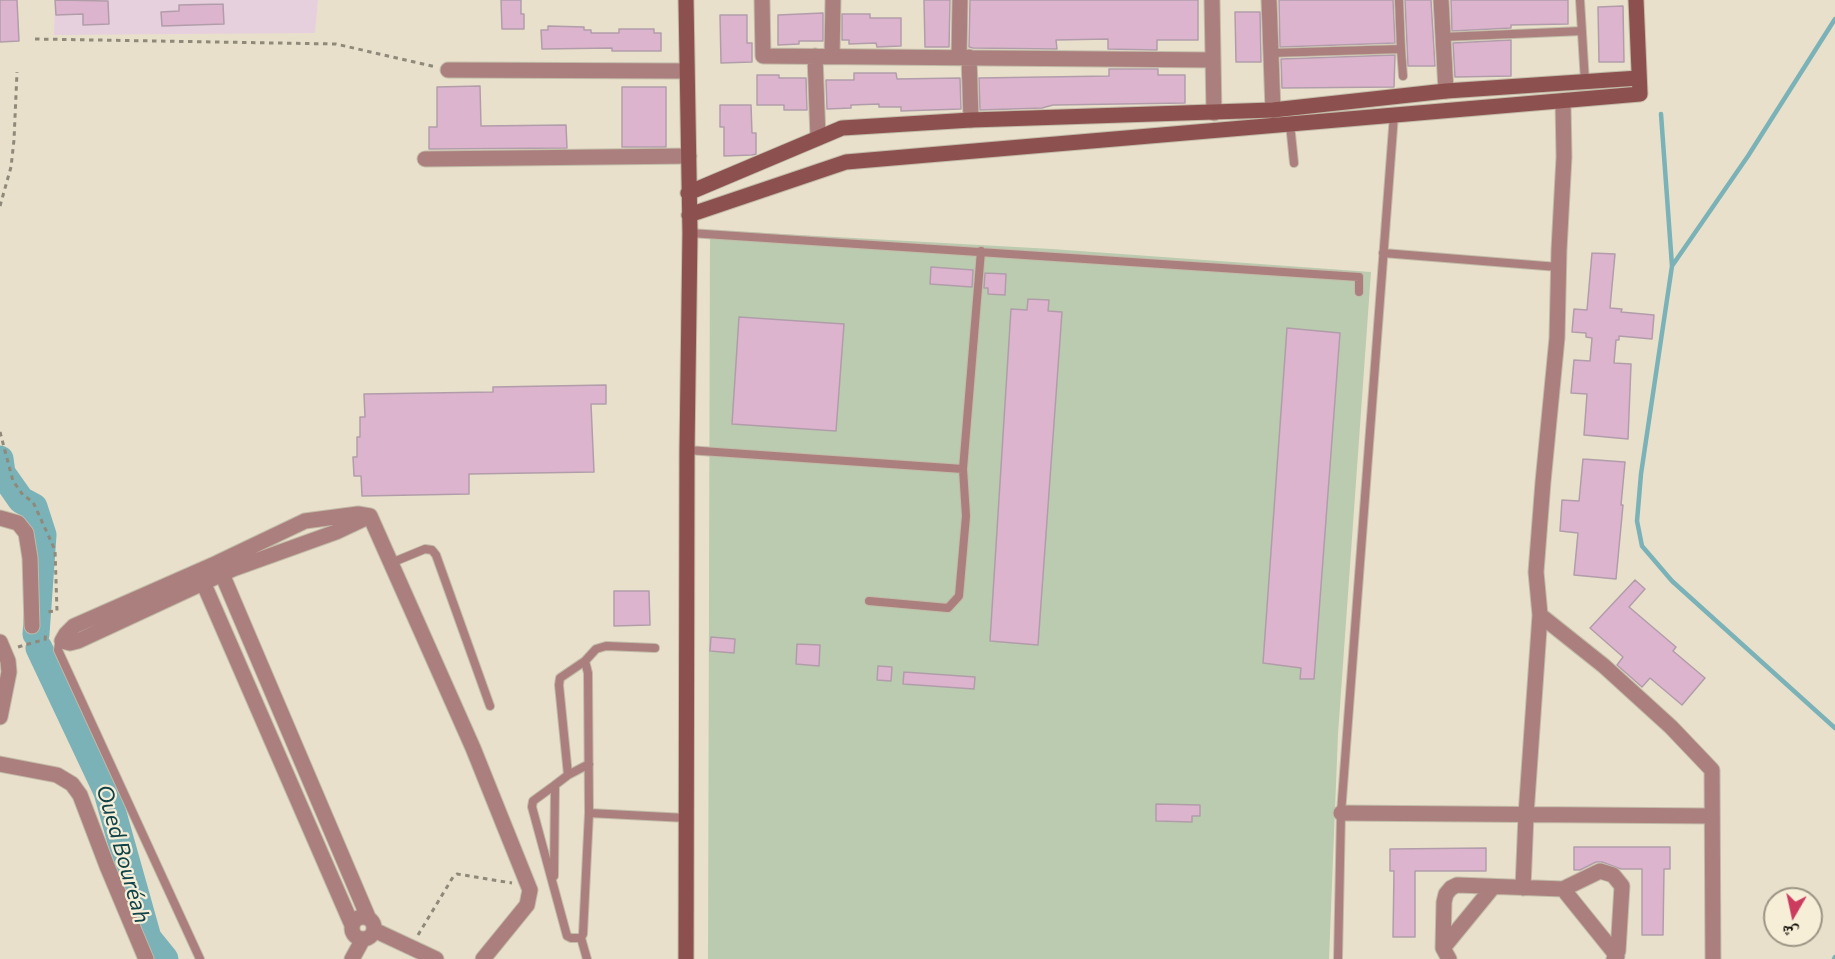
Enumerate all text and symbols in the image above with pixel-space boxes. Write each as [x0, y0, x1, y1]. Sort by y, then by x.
water label: Oued Bouréah [91, 782, 155, 926]
north arrow [1763, 887, 1823, 947]
text: ش [1781, 923, 1800, 944]

